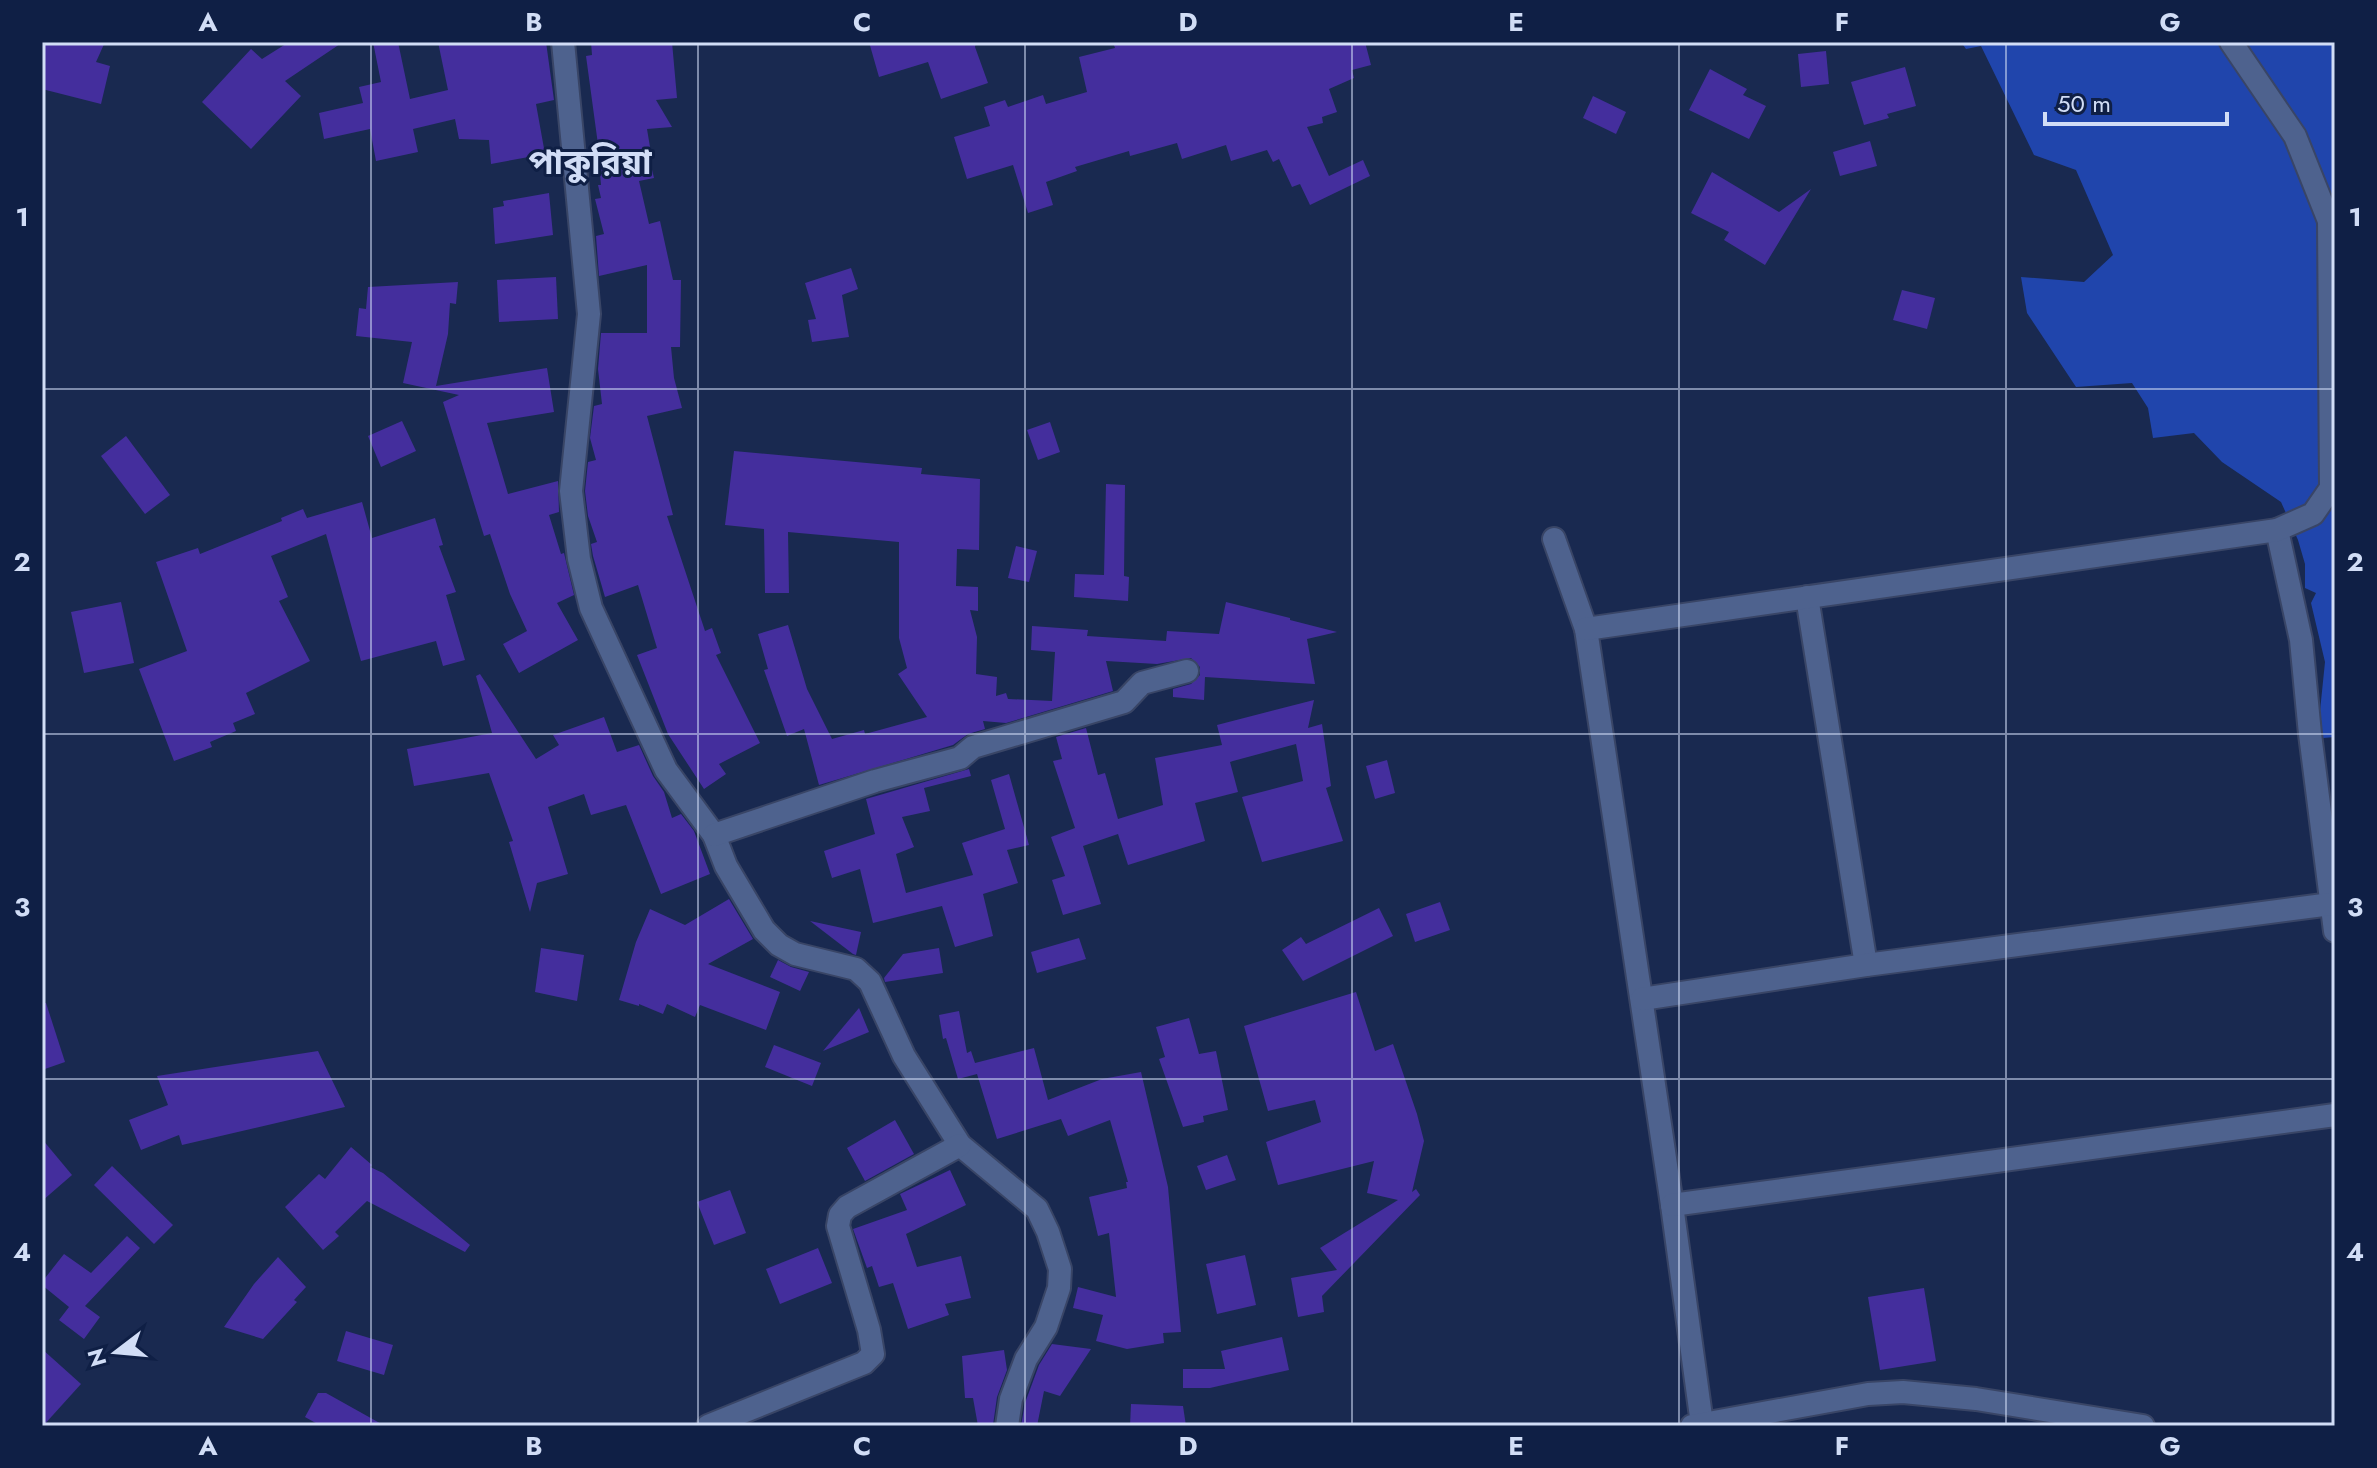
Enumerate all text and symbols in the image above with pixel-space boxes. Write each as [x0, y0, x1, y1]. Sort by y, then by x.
text: A [197, 3, 218, 41]
text: B [525, 3, 543, 41]
text: C [853, 3, 871, 41]
text: D [1178, 3, 1198, 41]
text: E [1508, 3, 1524, 41]
text: F [1835, 3, 1849, 41]
text: G [2159, 3, 2181, 41]
scale bar [2045, 76, 2227, 126]
text: 50 m [2057, 86, 2111, 121]
district label: পাকুরিয়া [528, 138, 652, 187]
text: 1 [15, 198, 29, 236]
text: 1 [2348, 198, 2362, 236]
text: 2 [13, 543, 31, 581]
text: 2 [2346, 543, 2364, 581]
text: 3 [14, 888, 30, 926]
text: 3 [2347, 888, 2363, 926]
text: 4 [13, 1233, 31, 1271]
text: 4 [2346, 1233, 2364, 1271]
north arrow [76, 1312, 156, 1392]
text: N [79, 1345, 115, 1370]
text: A [197, 1427, 218, 1465]
text: B [525, 1427, 543, 1465]
text: C [853, 1427, 871, 1465]
text: D [1178, 1427, 1198, 1465]
text: E [1508, 1427, 1524, 1465]
text: F [1835, 1427, 1849, 1465]
text: G [2159, 1427, 2181, 1465]

